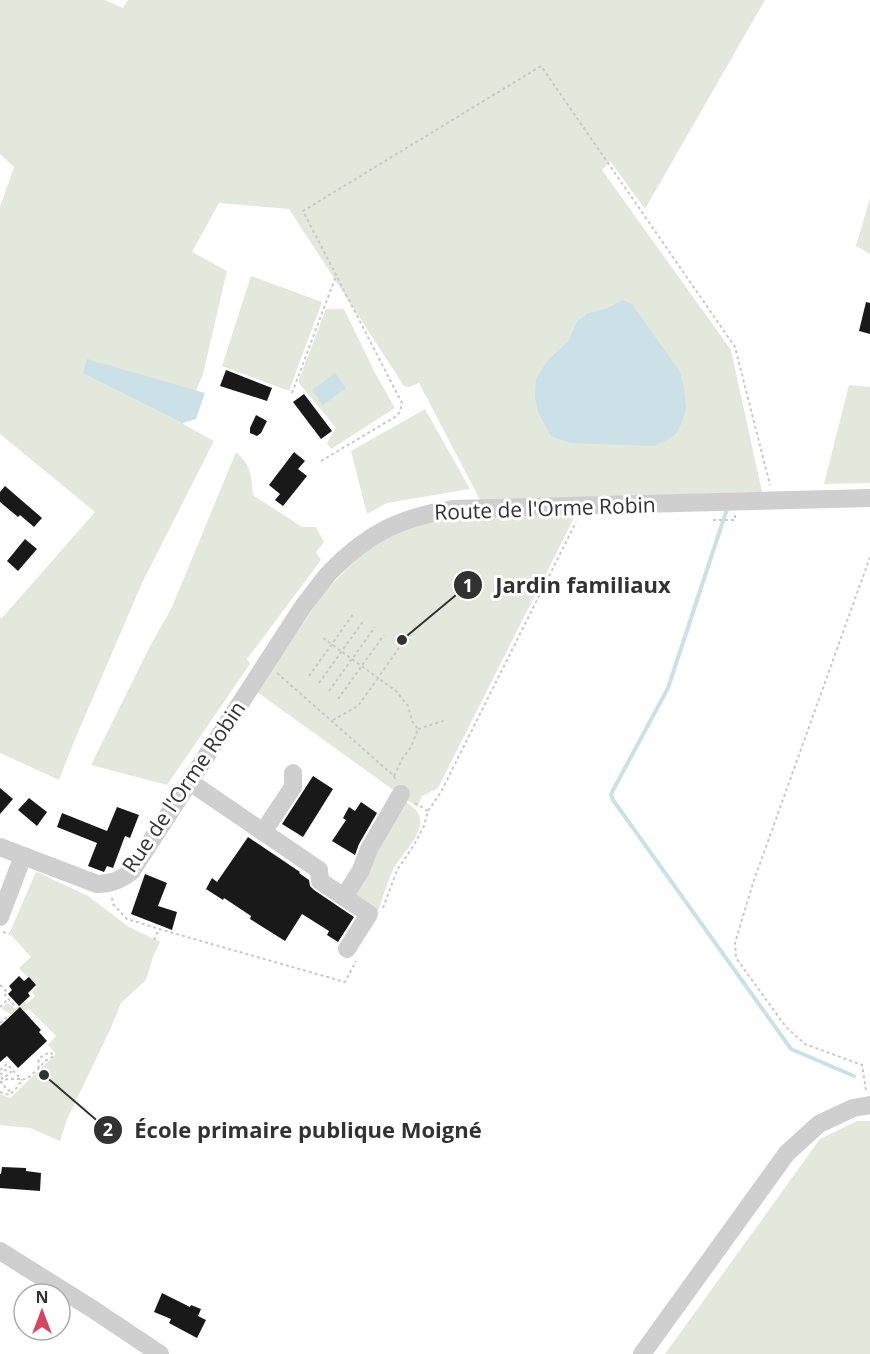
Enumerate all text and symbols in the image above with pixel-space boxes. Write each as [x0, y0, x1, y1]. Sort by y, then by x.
street label: Route de l'Orme Robin [434, 490, 656, 526]
callout: Jardin familiaux [453, 565, 683, 605]
text: Jardin familiaux [493, 569, 671, 599]
text: 1 [463, 573, 473, 597]
street label: Rue de l'Orme Robin [115, 695, 251, 878]
callout: École primaire publique Moigné [93, 1110, 494, 1150]
text: École primaire publique Moigné [134, 1114, 482, 1144]
text: 2 [103, 1117, 113, 1141]
north arrow [12, 1282, 72, 1342]
text: N [35, 1286, 49, 1308]

